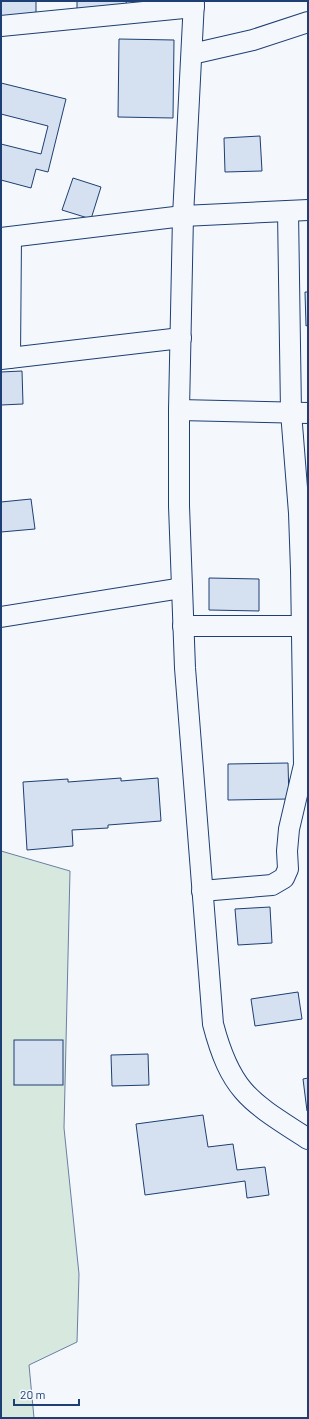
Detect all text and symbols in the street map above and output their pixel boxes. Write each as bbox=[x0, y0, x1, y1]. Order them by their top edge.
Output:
scale bar bbox=[14, 1381, 79, 1407]
text: 20 m bbox=[20, 1387, 46, 1401]

